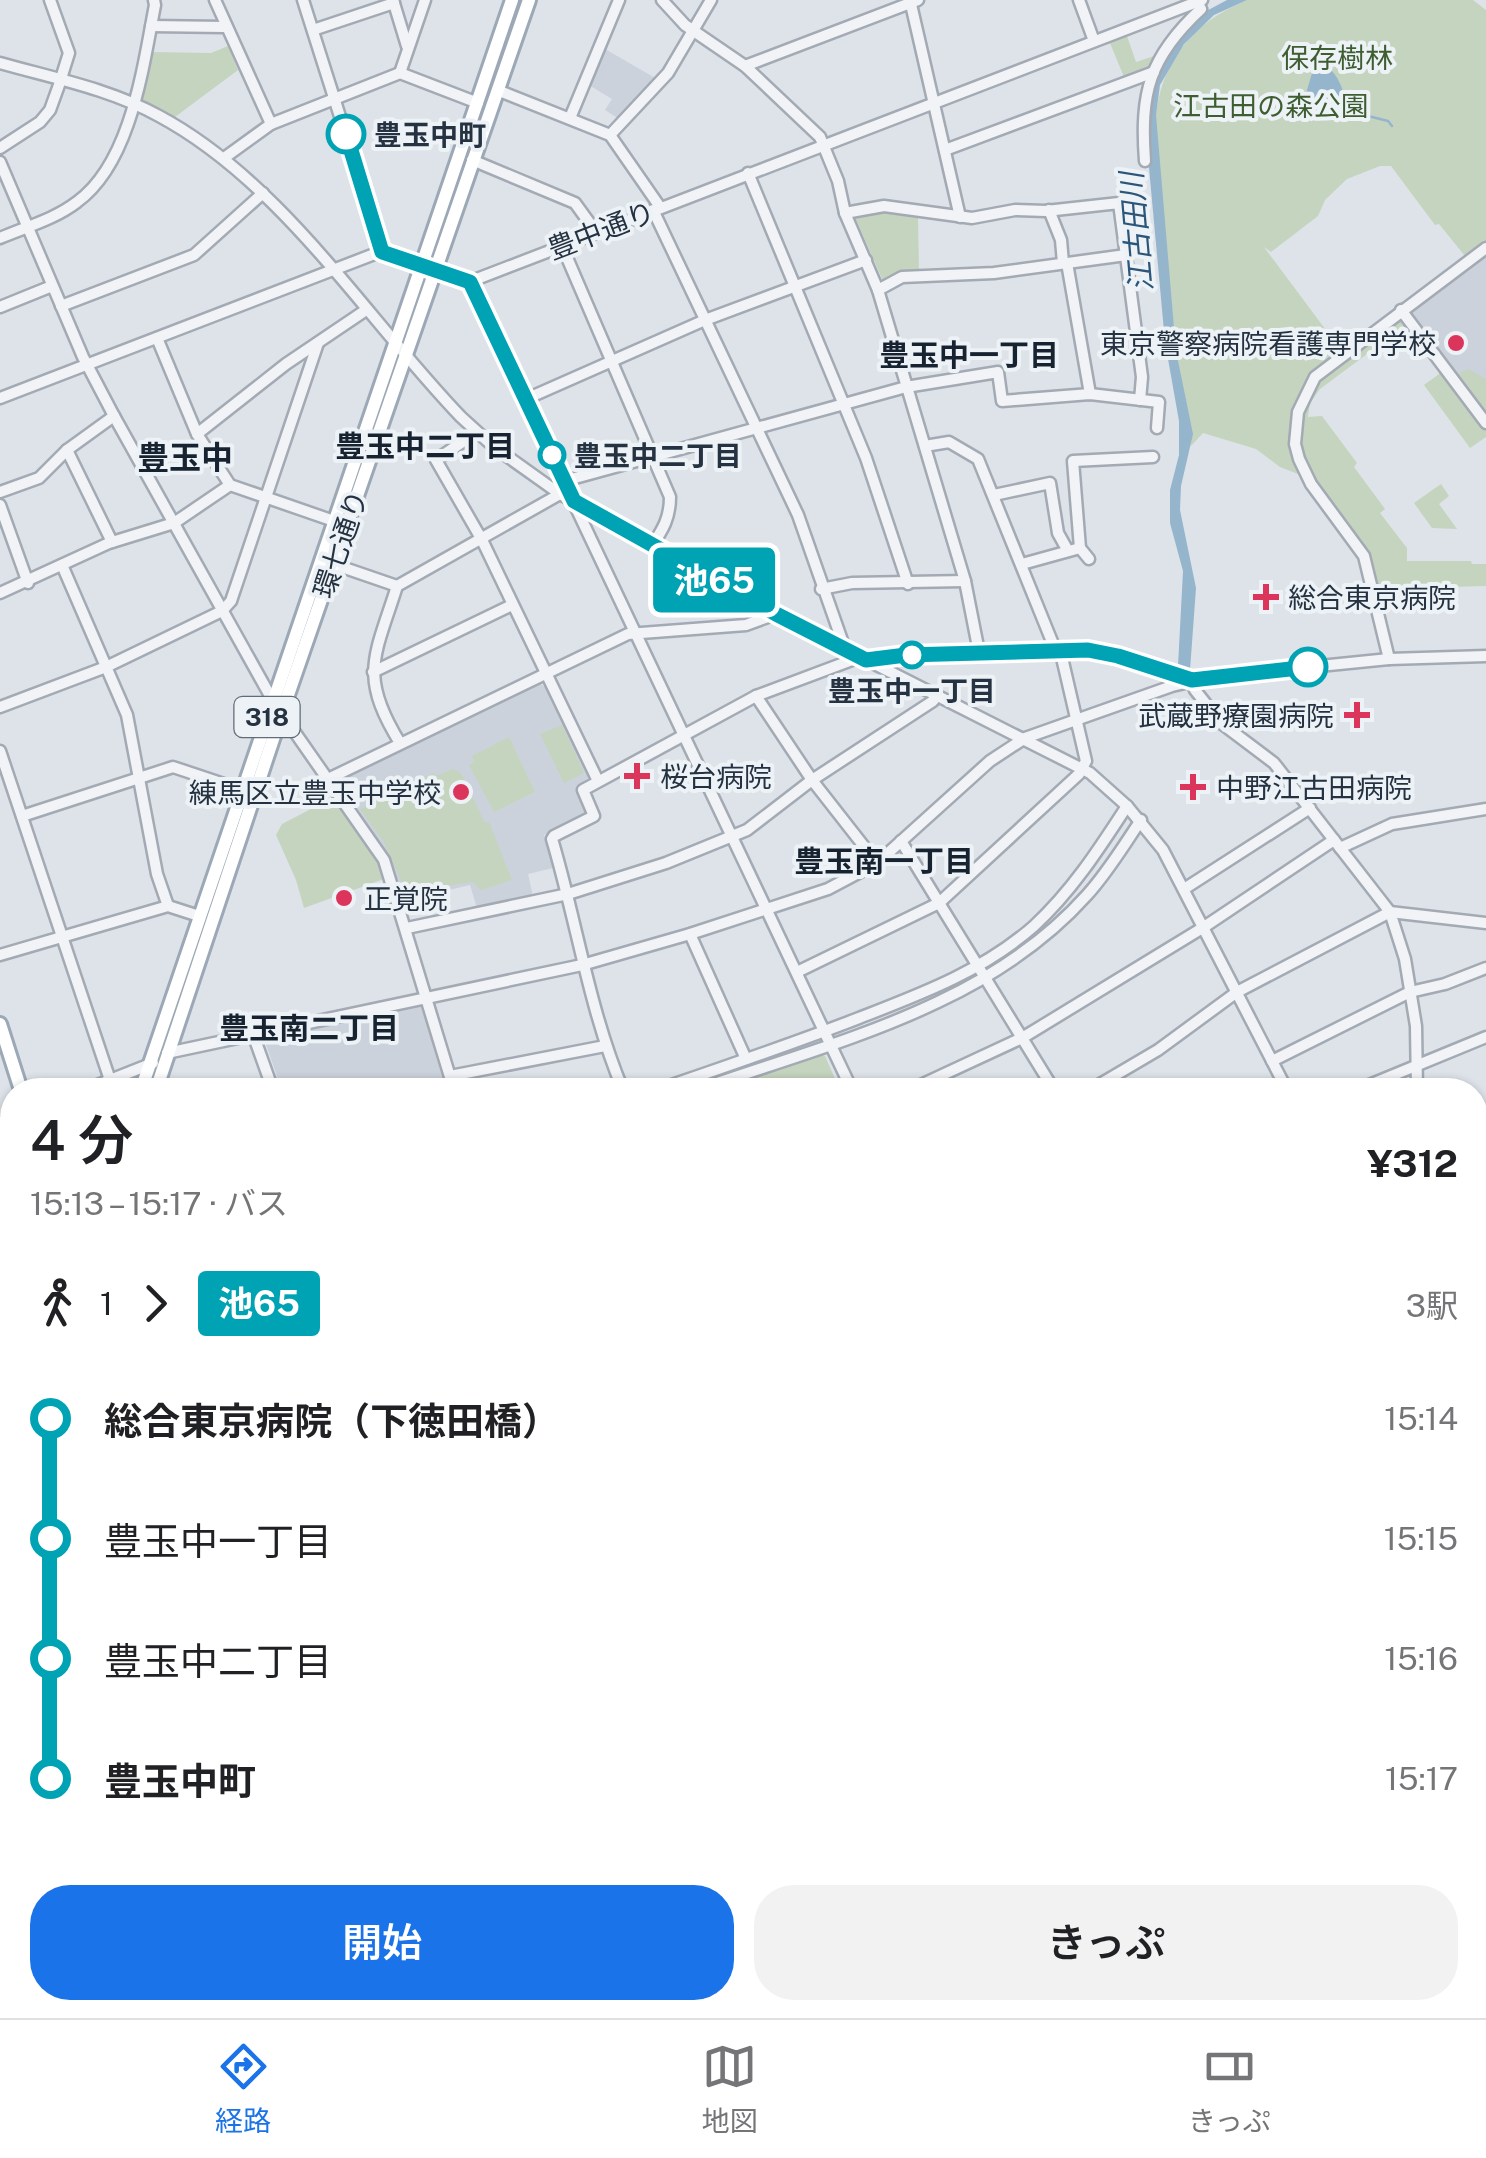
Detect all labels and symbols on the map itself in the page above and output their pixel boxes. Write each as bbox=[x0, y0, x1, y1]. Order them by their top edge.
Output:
park label: 保存樹林 bbox=[1281, 41, 1393, 74]
park label: 江古田の森公園 bbox=[1173, 89, 1369, 122]
marker: 豊玉中町 bbox=[327, 115, 365, 153]
place label: 豊玉中町 bbox=[374, 118, 486, 151]
water label: 江古田川 bbox=[1113, 168, 1159, 293]
street label: 豊中通り bbox=[543, 195, 659, 265]
place label: 東京警察病院看護専門学校 bbox=[1100, 327, 1436, 360]
marker: 東京警察病院看護専門学校 bbox=[1445, 332, 1467, 354]
district label: 豊玉中一丁目 bbox=[879, 337, 1059, 373]
district label: 豊玉中二丁目 bbox=[335, 428, 515, 464]
district label: 豊玉中 bbox=[137, 439, 233, 476]
place label: 豊玉中二丁目 bbox=[574, 439, 742, 472]
marker: 豊玉中二丁目 bbox=[539, 442, 565, 468]
street label: 環七通り bbox=[306, 486, 374, 602]
line badge: 池65 bbox=[656, 548, 772, 612]
place label: 総合東京病院 bbox=[1288, 581, 1456, 614]
marker: 総合東京病院 bbox=[1253, 584, 1279, 610]
marker: 豊玉中一丁目 bbox=[899, 642, 925, 668]
unlabelled marker bbox=[1289, 648, 1327, 686]
place label: 豊玉中一丁目 bbox=[828, 674, 996, 707]
road number: 318 bbox=[234, 697, 300, 737]
place label: 武蔵野療園病院 bbox=[1138, 699, 1334, 732]
marker: 武蔵野療園病院 bbox=[1344, 702, 1370, 728]
place label: 桜台病院 bbox=[660, 760, 772, 793]
marker: 桜台病院 bbox=[624, 763, 650, 789]
place label: 中野江古田病院 bbox=[1216, 771, 1412, 804]
marker: 中野江古田病院 bbox=[1180, 774, 1206, 800]
place label: 練馬区立豊玉中学校 bbox=[189, 776, 441, 809]
marker: 練馬区立豊玉中学校 bbox=[450, 781, 472, 803]
district label: 豊玉南一丁目 bbox=[794, 843, 974, 879]
place label: 正覚院 bbox=[364, 882, 448, 915]
marker: 正覚院 bbox=[333, 887, 355, 909]
district label: 豊玉南二丁目 bbox=[219, 1010, 399, 1046]

